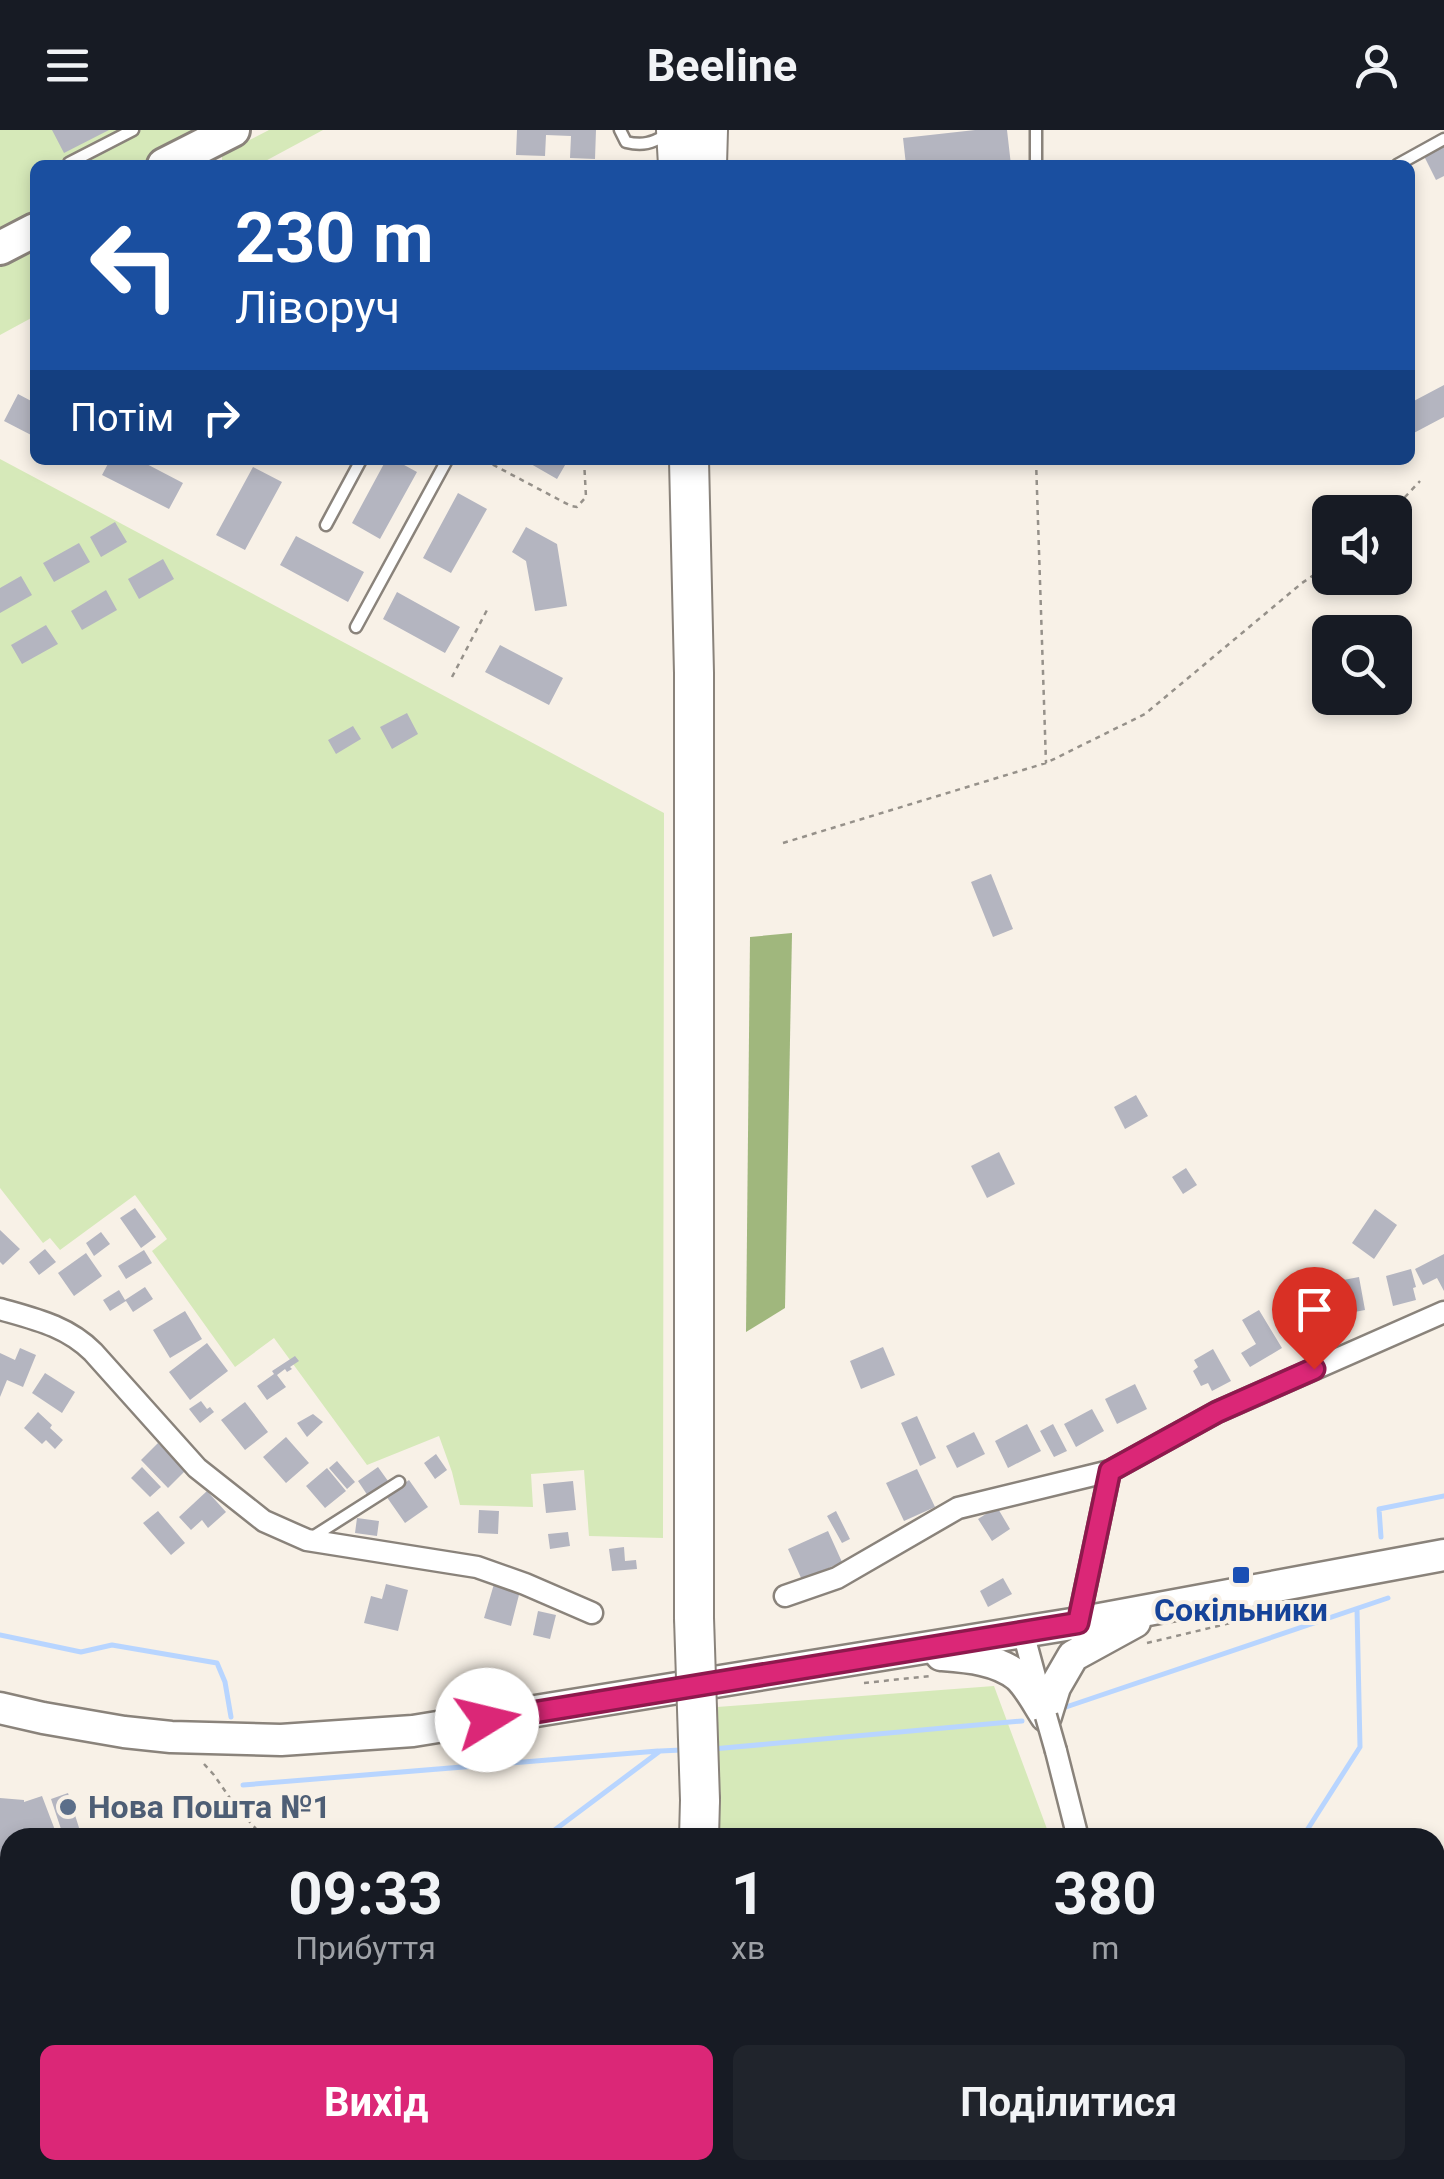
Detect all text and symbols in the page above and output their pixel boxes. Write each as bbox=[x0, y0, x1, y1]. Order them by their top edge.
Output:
icon: menu bbox=[40, 38, 95, 93]
icon: person bbox=[1349, 38, 1404, 93]
text: Beeline bbox=[647, 39, 797, 92]
text: 230 m bbox=[235, 197, 434, 279]
icon: left bbox=[70, 200, 200, 330]
text: Ліворуч bbox=[235, 281, 400, 334]
icon: right bbox=[194, 390, 249, 445]
text: Потім bbox=[70, 396, 174, 440]
map controls bbox=[1312, 495, 1412, 715]
button: sound bbox=[1312, 495, 1412, 595]
button: search bbox=[1312, 615, 1412, 715]
pin bbox=[1272, 1267, 1357, 1370]
icon: arrive bbox=[1287, 1282, 1342, 1337]
marker: Сокільники bbox=[1230, 1564, 1252, 1586]
place label: Сокільники bbox=[1154, 1591, 1328, 1629]
position arrow bbox=[435, 1668, 539, 1772]
place label: Нова Пошта №1 bbox=[88, 1788, 331, 1826]
marker: Нова Пошта №1 bbox=[57, 1796, 79, 1818]
text: 09:33 bbox=[288, 1858, 443, 1929]
text: 1 bbox=[731, 1858, 765, 1929]
text: 380 bbox=[1054, 1858, 1157, 1929]
text: Прибуття bbox=[295, 1929, 436, 1967]
text: хв bbox=[731, 1929, 765, 1967]
text: m bbox=[1091, 1929, 1119, 1967]
button: Вихід bbox=[40, 2045, 713, 2160]
button: Поділитися bbox=[733, 2045, 1405, 2160]

